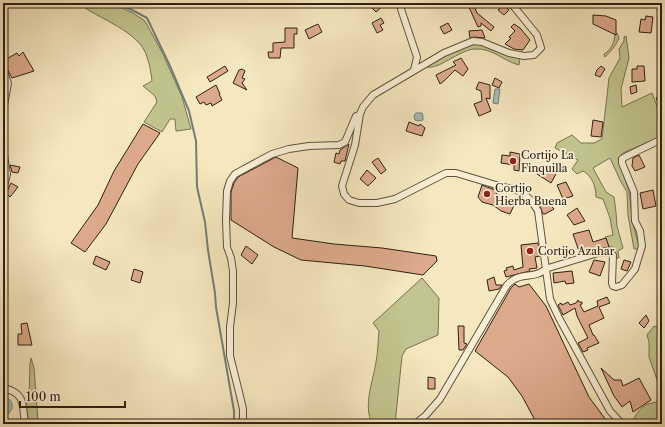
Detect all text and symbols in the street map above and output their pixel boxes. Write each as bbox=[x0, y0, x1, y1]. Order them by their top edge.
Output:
place label: Cortijo La Finquilla bbox=[521, 148, 574, 175]
marker: Cortijo La Finquilla bbox=[508, 156, 518, 166]
place label: Cortijo Hierba Buena bbox=[495, 181, 567, 208]
marker: Cortijo Hierba Buena bbox=[482, 189, 492, 199]
place label: Cortijo Azahar bbox=[538, 244, 615, 258]
marker: Cortijo Azahar bbox=[525, 246, 535, 256]
scale bar bbox=[20, 383, 125, 409]
text: 100 m bbox=[26, 389, 61, 404]

